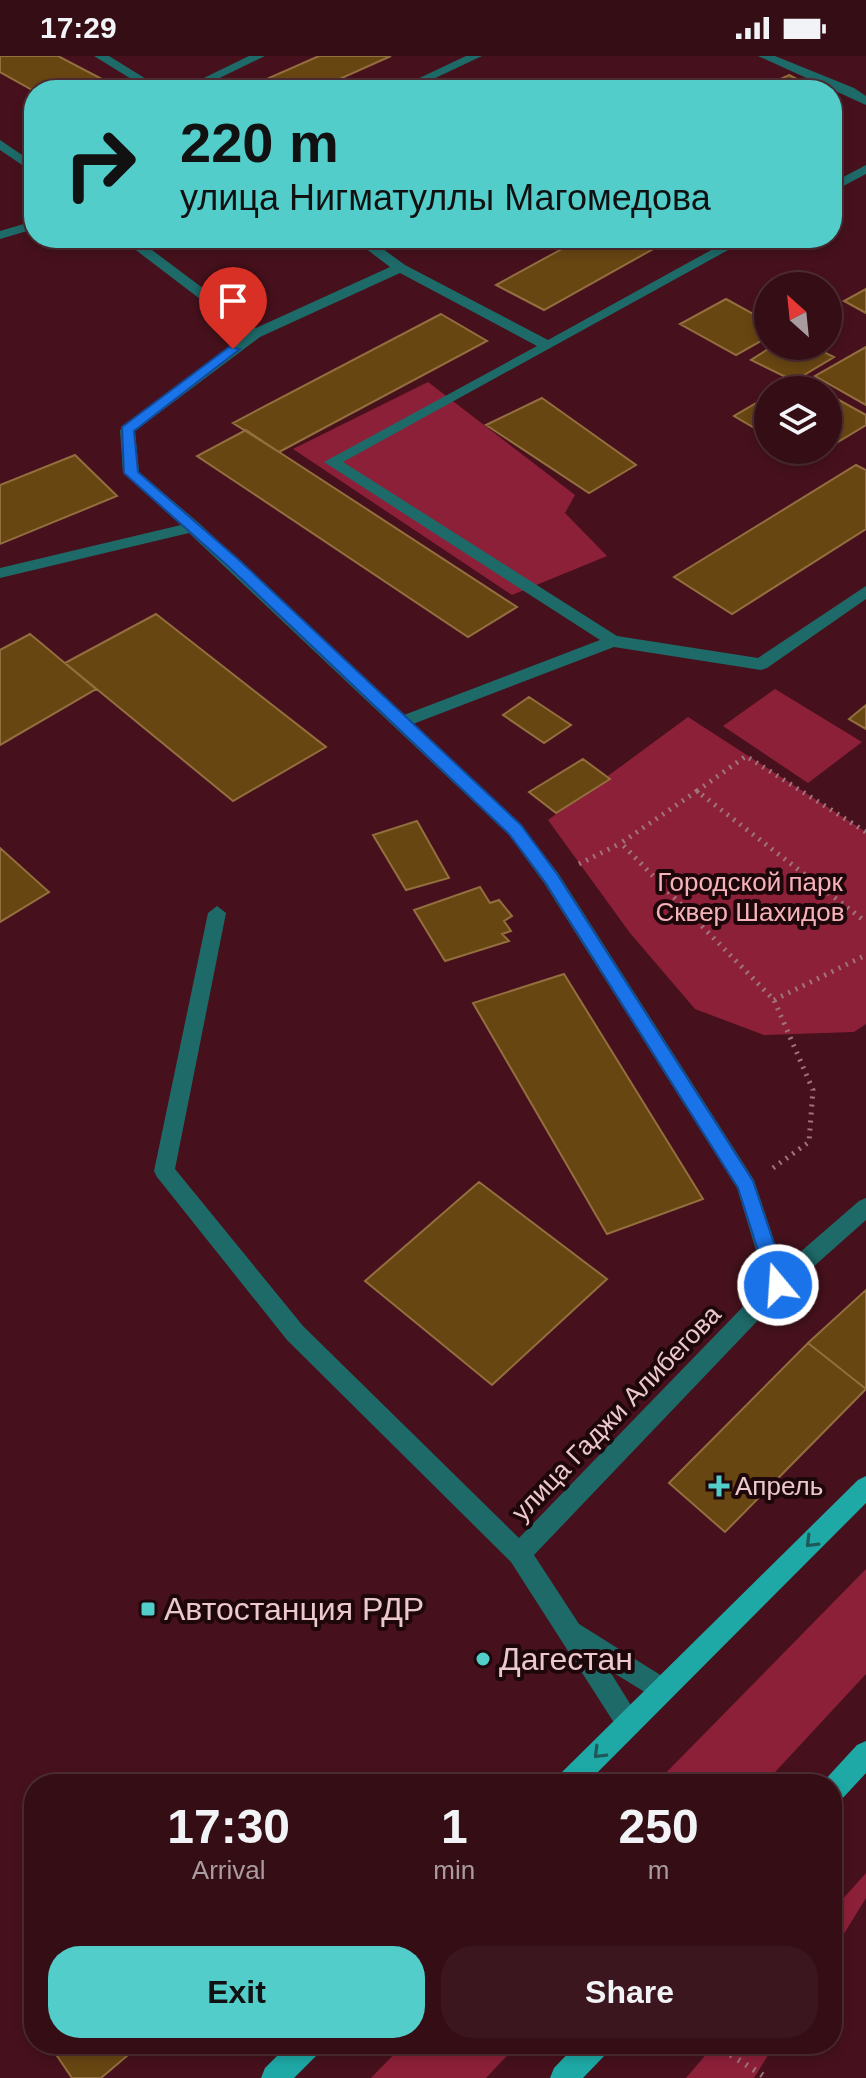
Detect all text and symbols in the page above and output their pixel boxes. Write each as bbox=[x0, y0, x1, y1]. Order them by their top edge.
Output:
text: 17:29 bbox=[40, 11, 117, 44]
text: 220 m bbox=[180, 111, 339, 174]
icon: right bbox=[48, 112, 152, 216]
text: улица Нигматуллы Магомедова bbox=[180, 177, 711, 218]
pin bbox=[199, 267, 267, 349]
north arrow bbox=[754, 272, 842, 360]
map controls bbox=[754, 272, 842, 464]
icon: arrive bbox=[211, 279, 255, 323]
button: layers bbox=[754, 376, 842, 464]
park label: Городской парк Сквер Шахидов bbox=[655, 867, 845, 927]
position arrow bbox=[736, 1243, 820, 1327]
street label: улица Гаджи Алибегова bbox=[505, 1299, 727, 1527]
place label: Апрель bbox=[735, 1471, 823, 1501]
marker: Апрель bbox=[710, 1477, 728, 1495]
one-way arrow bbox=[806, 1533, 820, 1547]
place label: Автостанция РДР bbox=[164, 1591, 424, 1627]
marker: Автостанция РДР bbox=[139, 1600, 157, 1618]
place label: Дагестан bbox=[499, 1641, 633, 1677]
marker: Дагестан bbox=[474, 1650, 492, 1668]
one-way arrow bbox=[593, 1744, 608, 1758]
text: 17:30 bbox=[167, 1800, 290, 1853]
text: 1 bbox=[441, 1800, 468, 1853]
text: 250 bbox=[619, 1800, 699, 1853]
text: Arrival bbox=[192, 1855, 266, 1885]
text: min bbox=[433, 1855, 475, 1885]
text: m bbox=[648, 1855, 669, 1885]
button: Exit bbox=[48, 1946, 425, 2038]
button: Share bbox=[441, 1946, 818, 2038]

